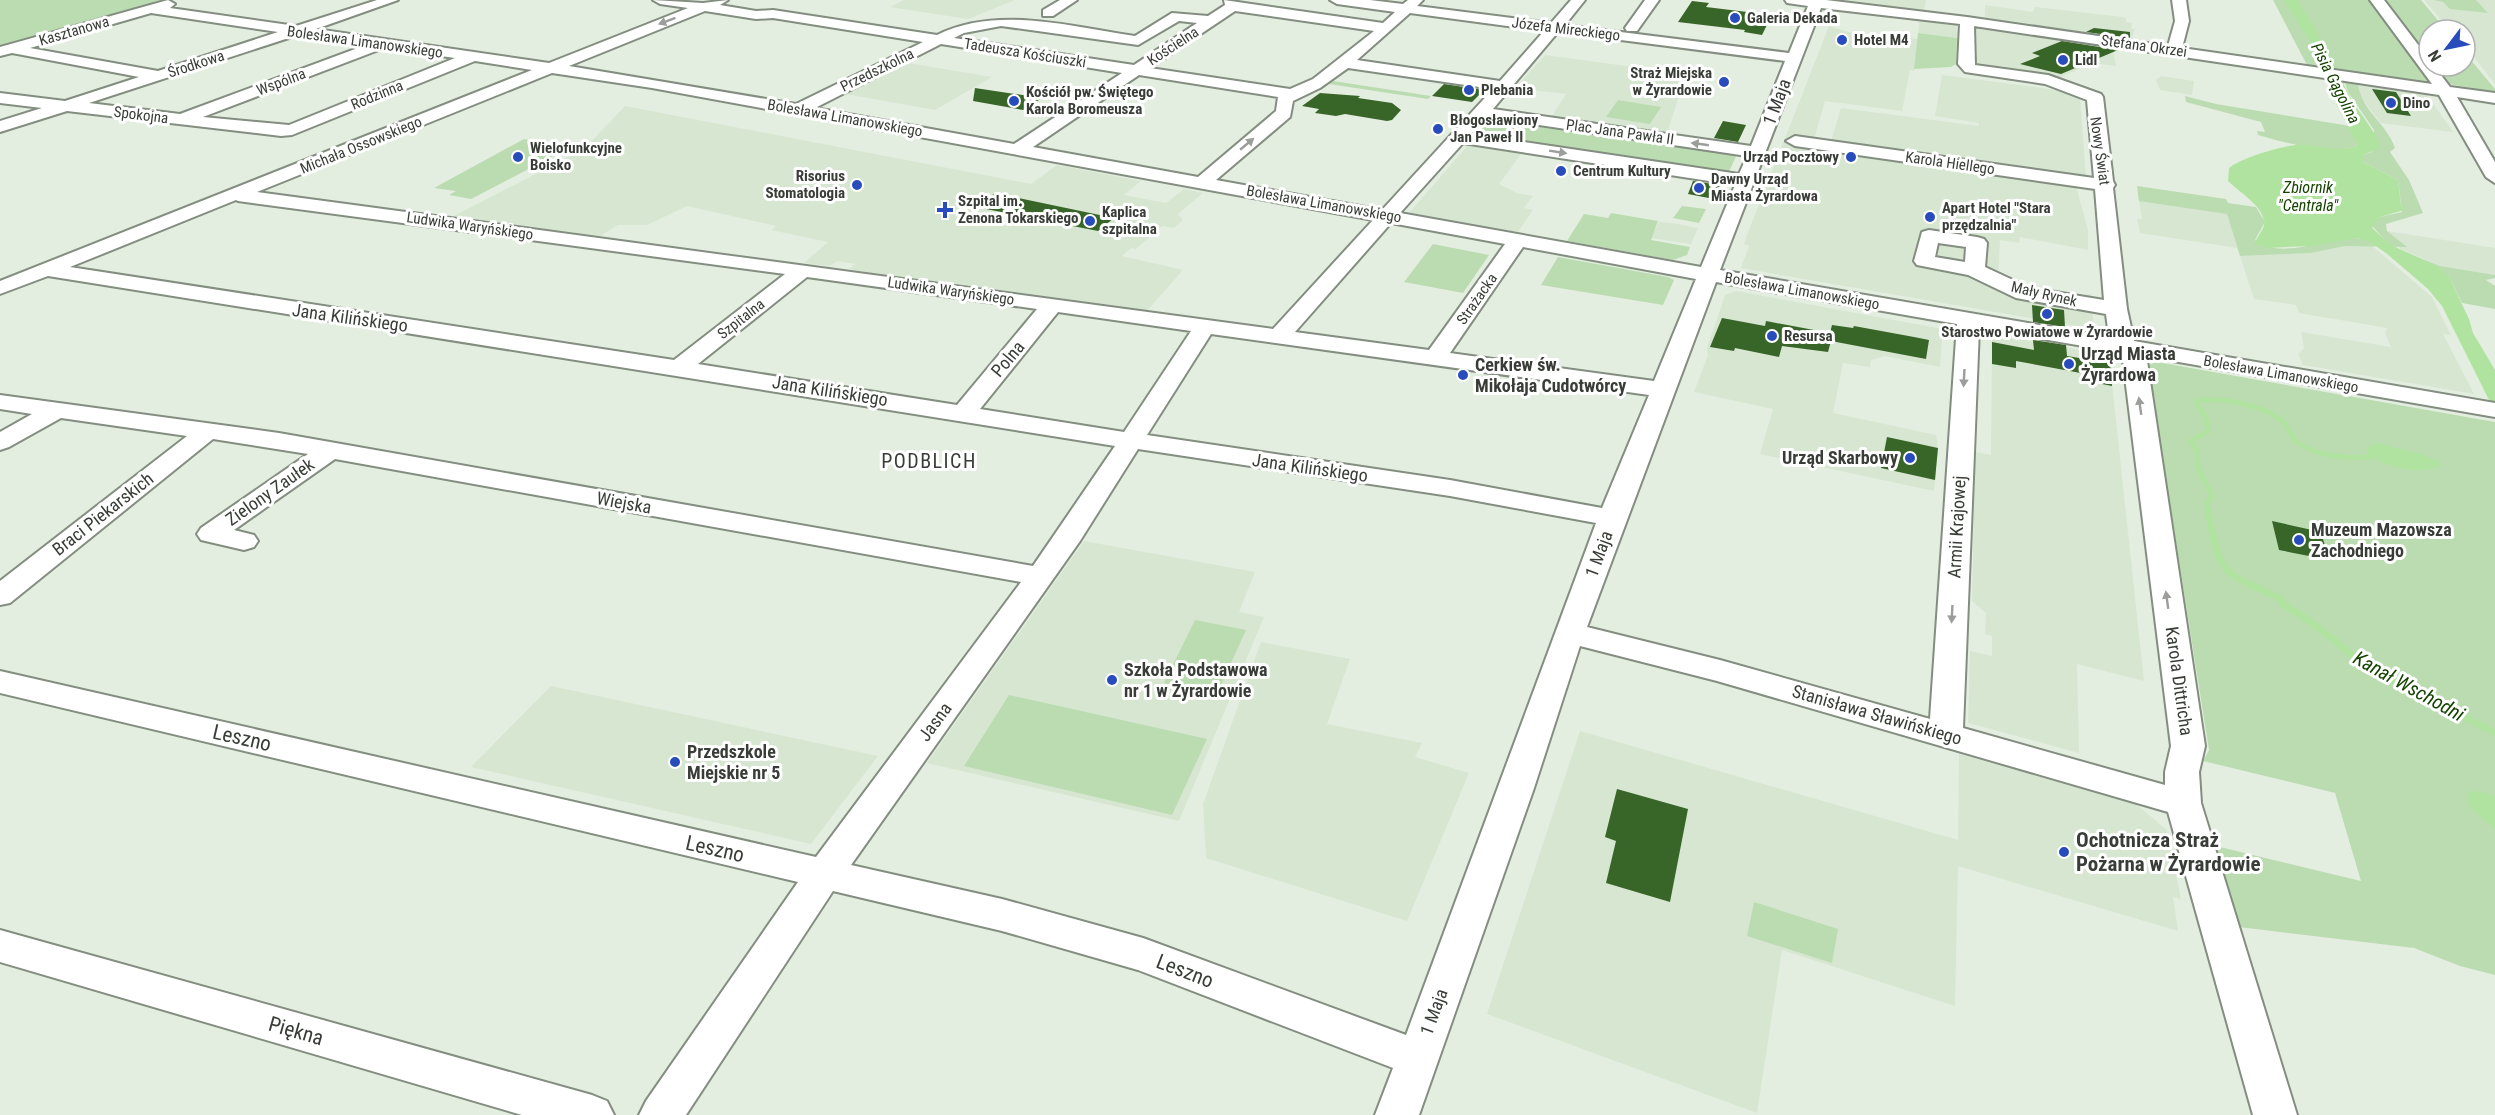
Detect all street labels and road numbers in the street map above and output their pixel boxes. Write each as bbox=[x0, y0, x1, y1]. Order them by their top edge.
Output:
street label: Kasztanowa bbox=[37, 12, 111, 50]
street label: Józefa Mireckiego bbox=[1511, 13, 1621, 45]
street label: Bolesława Limanowskiego bbox=[286, 22, 444, 62]
street label: Kościelna bbox=[1144, 23, 1202, 69]
street label: Stefana Okrzei bbox=[2100, 31, 2188, 61]
street label: Tadeusza Kościuszki bbox=[963, 34, 1087, 72]
street label: Przedszkolna bbox=[837, 44, 917, 96]
street label: Środkowa bbox=[165, 46, 227, 82]
street label: Wspólna bbox=[254, 64, 308, 100]
street label: Rodzinna bbox=[348, 76, 406, 114]
street label: 1 Maja bbox=[1758, 76, 1795, 128]
street label: Bolesława Limanowskiego bbox=[766, 96, 924, 140]
street label: Spokojna bbox=[113, 103, 169, 127]
street label: Michała Ossowskiego bbox=[298, 112, 424, 178]
street label: Plac Jana Pawła II bbox=[1565, 116, 1675, 148]
street label: Nowy Świat bbox=[2086, 116, 2114, 186]
street label: Karola Hiellego bbox=[1904, 148, 1996, 178]
street label: Bolesława Limanowskiego bbox=[1245, 182, 1403, 226]
street label: Ludwika Waryńskiego bbox=[406, 208, 534, 244]
street label: Bolesława Limanowskiego bbox=[1723, 269, 1881, 313]
street label: Strażacka bbox=[1453, 270, 1501, 328]
street label: Ludwika Waryńskiego bbox=[887, 273, 1015, 309]
street label: Mały Rynek bbox=[2009, 278, 2079, 310]
street label: Szpitalna bbox=[714, 295, 768, 343]
street label: Jana Kilińskiego bbox=[291, 299, 409, 336]
street label: Polna bbox=[987, 336, 1029, 381]
street label: Bolesława Limanowskiego bbox=[2202, 352, 2360, 396]
street label: Jana Kilińskiego bbox=[771, 371, 889, 410]
street label: Jana Kilińskiego bbox=[1251, 449, 1369, 486]
street label: Zielony Zaułek bbox=[221, 453, 318, 530]
street label: Braci Piekarskich bbox=[48, 468, 157, 560]
street label: Armii Krajowej bbox=[1943, 475, 1970, 579]
street label: Wiejska bbox=[595, 487, 653, 518]
street label: 1 Maja bbox=[1580, 528, 1617, 580]
street label: Karola Dittricha bbox=[2161, 625, 2198, 737]
street label: Stanisława Sławińskiego bbox=[1790, 680, 1965, 749]
street label: Jasna bbox=[914, 698, 956, 745]
street label: Leszno bbox=[210, 720, 274, 756]
street label: Leszno bbox=[683, 831, 747, 867]
street label: Leszno bbox=[1153, 949, 1217, 993]
street label: 1 Maja bbox=[1415, 986, 1452, 1038]
street label: Piękna bbox=[266, 1012, 326, 1050]

